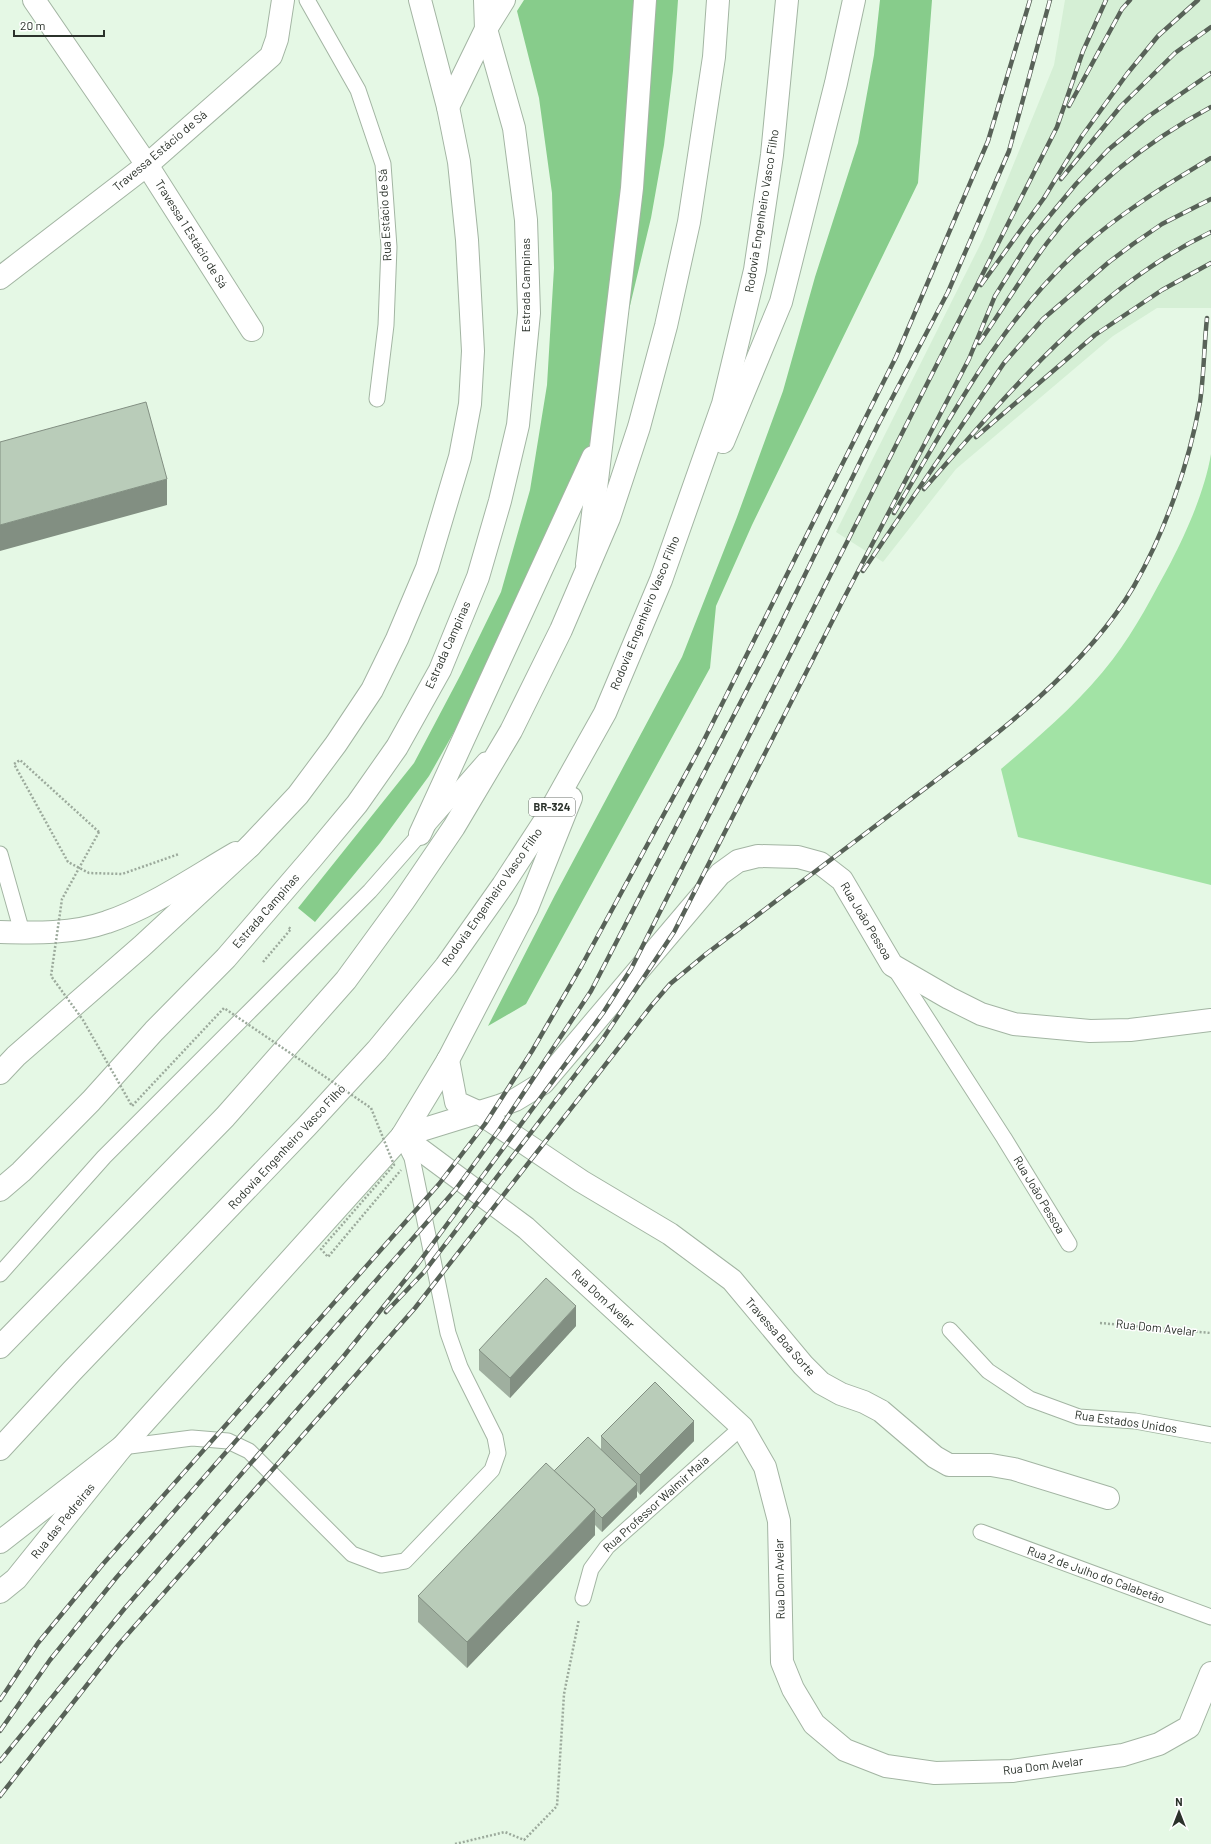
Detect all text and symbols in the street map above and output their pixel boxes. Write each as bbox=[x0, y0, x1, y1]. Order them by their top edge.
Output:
scale bar bbox=[14, 12, 104, 38]
text: 20 m bbox=[20, 18, 46, 32]
street label: Travessa Estácio de Sá bbox=[110, 107, 209, 194]
street label: Rodovia Engenheiro Vasco Filho bbox=[741, 128, 781, 294]
street label: Rua Estácio de Sá bbox=[375, 169, 393, 262]
street label: Travessa 1 Estácio de Sá bbox=[153, 177, 231, 290]
street label: Estrada Campinas bbox=[518, 238, 532, 332]
street label: Rodovia Engenheiro Vasco Filho bbox=[607, 533, 682, 692]
street label: Estrada Campinas bbox=[422, 598, 473, 690]
road number: BR-324 bbox=[529, 798, 575, 816]
street label: Rodovia Engenheiro Vasco Filho bbox=[438, 825, 544, 968]
street label: Estrada Campinas bbox=[229, 870, 302, 951]
street label: Rua João Pessoa bbox=[838, 879, 896, 962]
street label: Rodovia Engenheiro Vasco Filho bbox=[225, 1081, 348, 1212]
street label: Rua João Pessoa bbox=[1011, 1153, 1069, 1236]
street label: Rua Dom Avelar bbox=[569, 1266, 638, 1331]
street label: Travessa Boa Sorte bbox=[743, 1294, 819, 1379]
street label: Rua Dom Avelar bbox=[1115, 1316, 1198, 1338]
street label: Rua Estados Unidos bbox=[1074, 1407, 1178, 1435]
street label: Rua Professor Walmir Maia bbox=[600, 1452, 711, 1554]
street label: Rua das Pedreiras bbox=[28, 1480, 97, 1561]
street label: Rua Dom Avelar bbox=[771, 1538, 787, 1619]
street label: Rua 2 de Julho do Calabetão bbox=[1026, 1543, 1167, 1606]
street label: Rua Dom Avelar bbox=[1002, 1753, 1084, 1777]
north arrow bbox=[1159, 1792, 1199, 1832]
text: N bbox=[1175, 1795, 1183, 1808]

